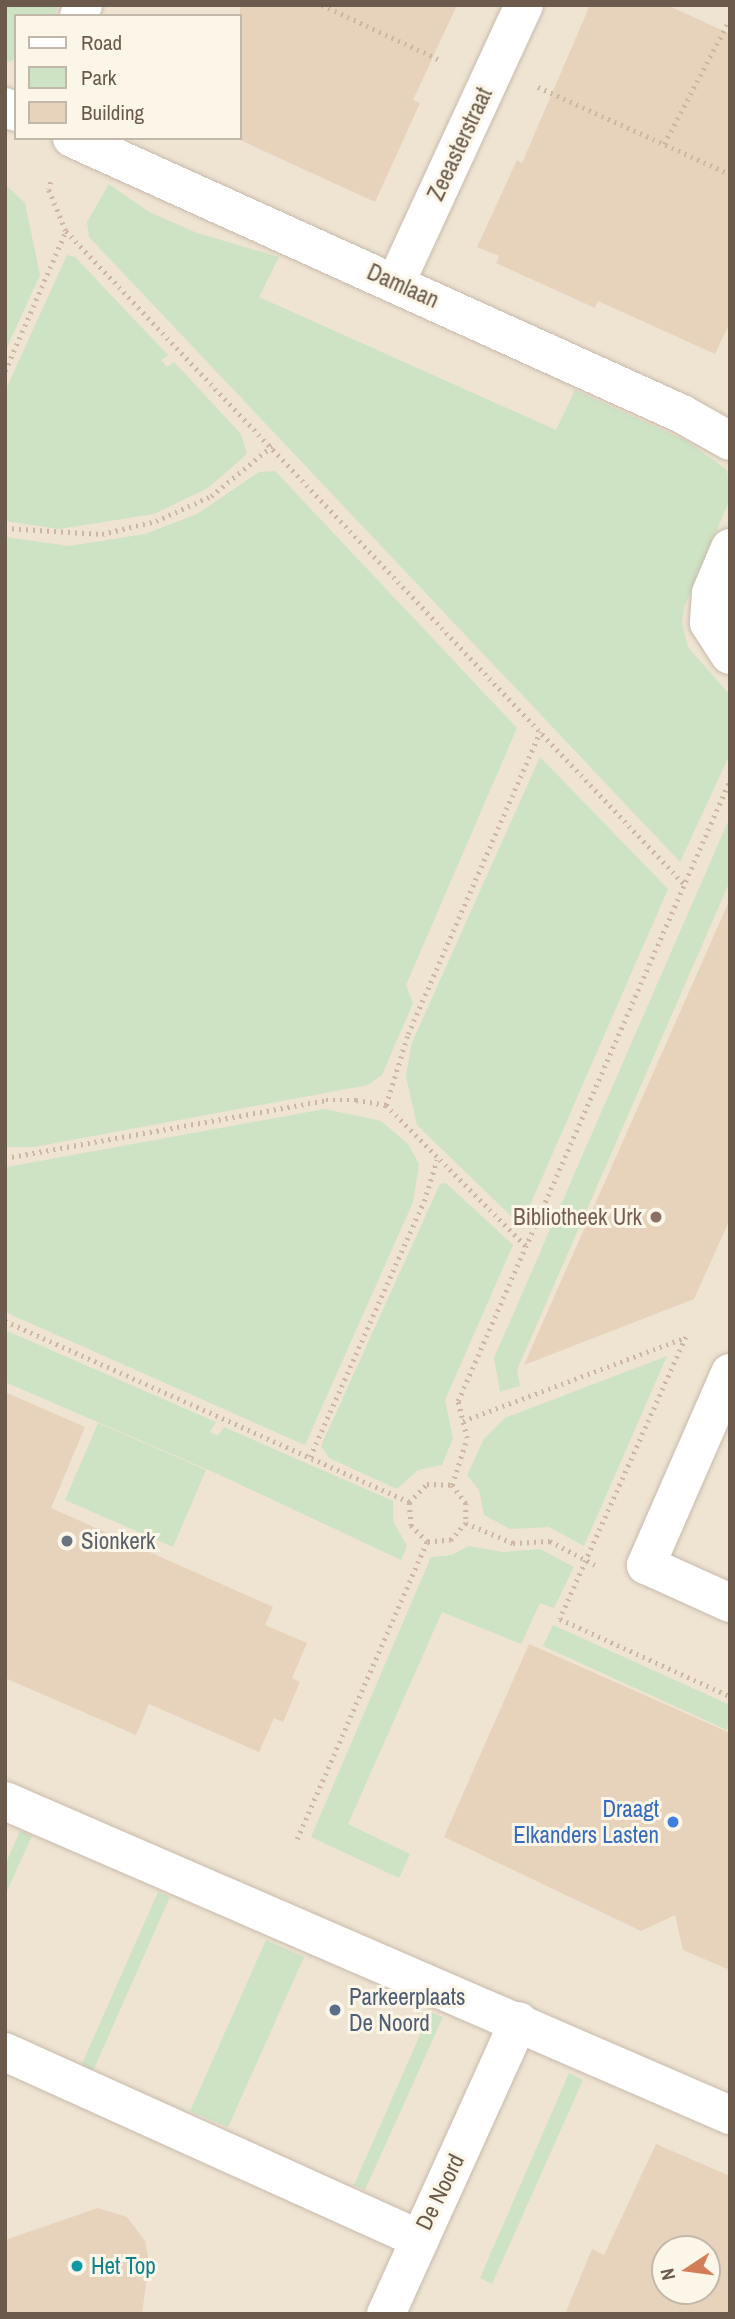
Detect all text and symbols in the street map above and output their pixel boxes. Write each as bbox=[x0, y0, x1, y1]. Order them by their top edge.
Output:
legend bbox=[14, 14, 242, 140]
text: Road bbox=[81, 28, 122, 57]
text: Park bbox=[81, 63, 116, 92]
street label: Zeeasterstraat bbox=[422, 83, 498, 205]
text: Building bbox=[81, 98, 144, 127]
street label: Damlaan bbox=[363, 258, 443, 314]
place label: Bibliotheek Urk bbox=[513, 1203, 642, 1231]
marker: Bibliotheek Urk bbox=[648, 1209, 664, 1225]
place label: Sionkerk bbox=[81, 1527, 155, 1555]
marker: Sionkerk bbox=[59, 1533, 75, 1549]
place label: Draagt Elkanders Lasten bbox=[513, 1795, 659, 1849]
marker: Draagt Elkanders Lasten bbox=[665, 1814, 681, 1830]
place label: Parkeerplaats De Noord bbox=[349, 1983, 465, 2037]
marker: Parkeerplaats De Noord bbox=[327, 2002, 343, 2018]
street label: De Noord bbox=[410, 2150, 470, 2234]
north arrow bbox=[651, 2235, 721, 2305]
place label: Het Top bbox=[91, 2252, 156, 2280]
marker: Het Top bbox=[69, 2258, 85, 2274]
text: N bbox=[654, 2266, 681, 2283]

